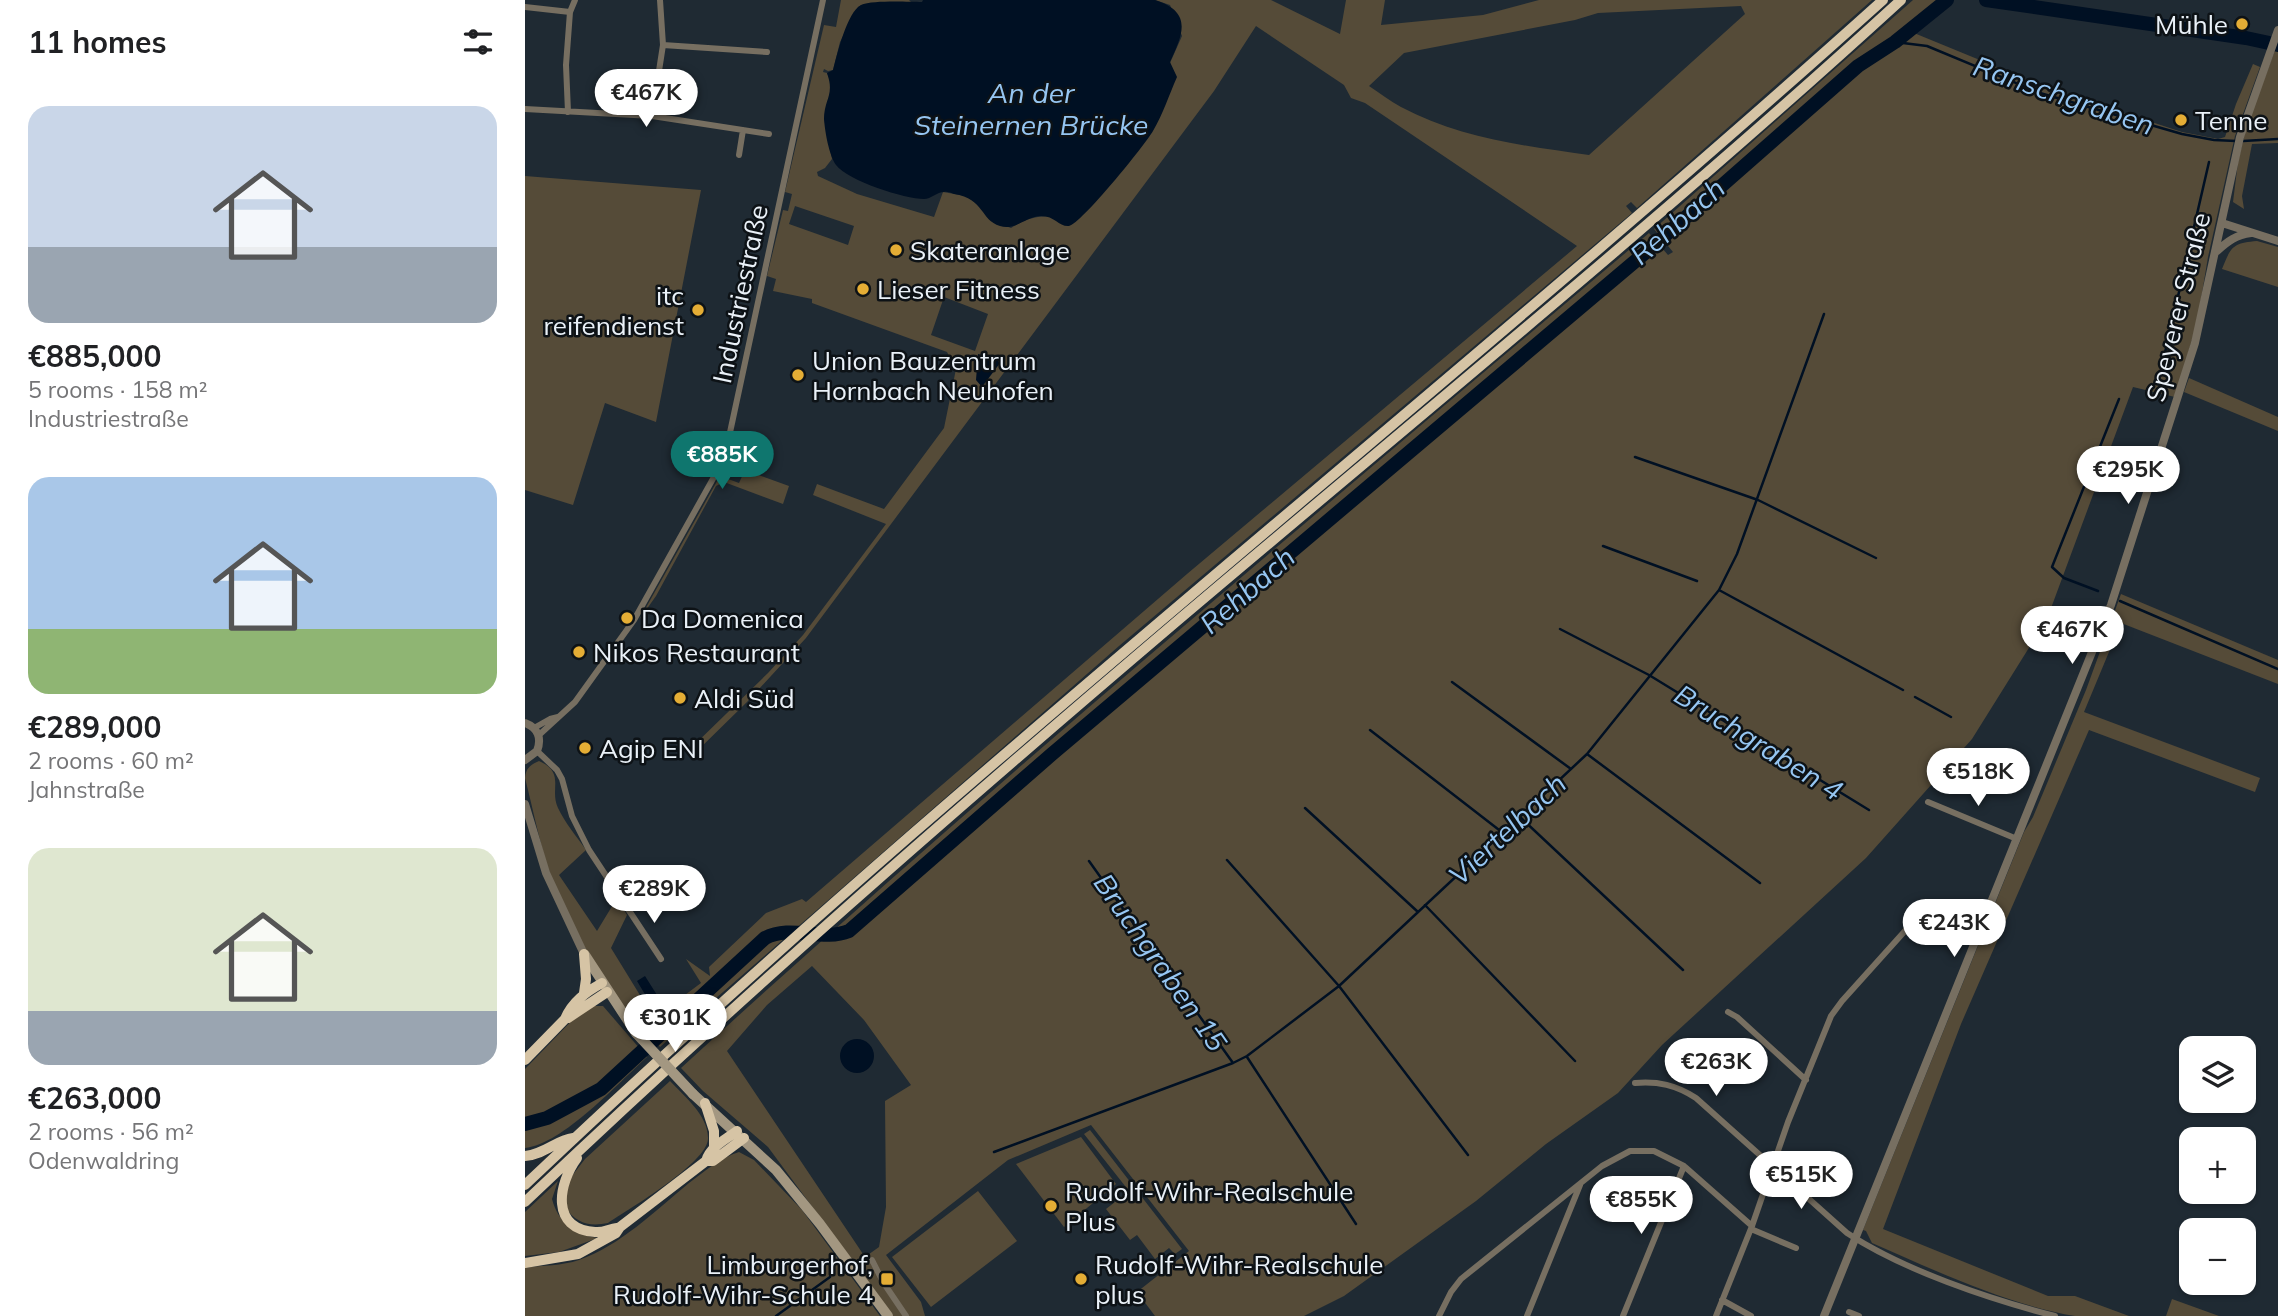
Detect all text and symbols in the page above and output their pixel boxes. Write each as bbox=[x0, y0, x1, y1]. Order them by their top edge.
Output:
place label: Mühle bbox=[2155, 8, 2228, 41]
marker: Mühle bbox=[2234, 16, 2250, 32]
text: 11 homes bbox=[28, 23, 167, 61]
icon: filters bbox=[459, 23, 497, 61]
water label: Ranschgraben bbox=[1969, 48, 2159, 142]
pin: €467K bbox=[597, 69, 695, 129]
water label: An der Steinernen Brücke bbox=[914, 75, 1148, 142]
text: €467K bbox=[611, 77, 681, 106]
place label: Tenne bbox=[2195, 104, 2267, 137]
marker: Tenne bbox=[2173, 112, 2189, 128]
icon: home bbox=[200, 152, 326, 278]
water label: Rehbach bbox=[1622, 170, 1732, 272]
street label: Industriestraße bbox=[705, 202, 775, 386]
street label: Speyerer Straße bbox=[2139, 209, 2217, 405]
place label: Skateranlage bbox=[910, 234, 1070, 267]
marker: Skateranlage bbox=[888, 242, 904, 258]
place label: Lieser Fitness bbox=[877, 273, 1040, 306]
place label: itc reifendienst bbox=[544, 279, 684, 342]
marker: Lieser Fitness bbox=[855, 281, 871, 297]
marker: itc reifendienst bbox=[690, 302, 706, 318]
text: €885,000 bbox=[28, 337, 161, 375]
place label: Union Bauzentrum Hornbach Neuhofen bbox=[812, 344, 1054, 407]
marker: Union Bauzentrum Hornbach Neuhofen bbox=[790, 367, 806, 383]
text: 5 rooms · 158 m² bbox=[28, 375, 208, 404]
text: Industriestraße bbox=[28, 404, 189, 433]
pin: €885K bbox=[673, 432, 771, 491]
text: €885K bbox=[687, 439, 757, 468]
pin: €295K bbox=[2079, 447, 2177, 506]
text: €295K bbox=[2093, 454, 2163, 483]
icon: home bbox=[200, 523, 326, 649]
water label: Rehbach bbox=[1192, 539, 1302, 641]
place label: Da Domenica bbox=[641, 602, 804, 635]
pin: €467K bbox=[2023, 606, 2121, 666]
marker: Da Domenica bbox=[619, 610, 635, 626]
text: €467K bbox=[2037, 614, 2107, 643]
place label: Nikos Restaurant bbox=[593, 636, 800, 669]
marker: Nikos Restaurant bbox=[571, 644, 587, 660]
water label: Bruchgraben 4 bbox=[1668, 676, 1850, 808]
place label: Aldi Süd bbox=[694, 682, 795, 715]
marker: Aldi Süd bbox=[672, 690, 688, 706]
text: €289,000 bbox=[28, 708, 161, 746]
place label: Agip ENI bbox=[599, 732, 704, 765]
marker: Agip ENI bbox=[577, 740, 593, 756]
text: 2 rooms · 60 m² bbox=[28, 746, 194, 775]
pin: €518K bbox=[1929, 748, 2027, 808]
text: €518K bbox=[1943, 756, 2013, 785]
water label: Viertelbach bbox=[1441, 766, 1573, 892]
text: Jahnstraße bbox=[28, 775, 145, 804]
pin: €289K bbox=[605, 866, 703, 925]
water label: Bruchgraben 15 bbox=[1087, 866, 1235, 1058]
text: €289K bbox=[619, 873, 689, 902]
icon: home bbox=[200, 894, 326, 1020]
pin: €243K bbox=[1905, 900, 2003, 959]
text: €243K bbox=[1919, 907, 1989, 936]
pin: €301K bbox=[626, 995, 724, 1054]
text: €301K bbox=[640, 1002, 710, 1031]
map controls bbox=[2179, 1036, 2256, 1295]
button: layers bbox=[2179, 1036, 2256, 1113]
pin: €263K bbox=[1667, 1038, 1765, 1098]
text: €263K bbox=[1681, 1046, 1751, 1075]
text: €263,000 bbox=[28, 1079, 161, 1117]
text: 2 rooms · 56 m² bbox=[28, 1117, 194, 1146]
button: + bbox=[2179, 1127, 2256, 1204]
text: Odenwaldring bbox=[28, 1146, 179, 1175]
pin: €515K bbox=[1752, 1152, 1850, 1211]
text: €515K bbox=[1766, 1159, 1836, 1188]
place label: Rudolf-Wihr-Realschule Plus bbox=[1065, 1175, 1353, 1238]
pin: €855K bbox=[1592, 1176, 1690, 1236]
text: €855K bbox=[1606, 1184, 1676, 1213]
marker: Rudolf-Wihr-Realschule Plus bbox=[1043, 1198, 1059, 1214]
button: − bbox=[2179, 1218, 2256, 1295]
place label: Limburgerhof, Rudolf-Wihr-Schule 4 bbox=[613, 1248, 873, 1311]
place label: Rudolf-Wihr-Realschule plus bbox=[1095, 1248, 1383, 1311]
marker: Limburgerhof, Rudolf-Wihr-Schule 4 bbox=[879, 1271, 895, 1287]
marker: Rudolf-Wihr-Realschule plus bbox=[1073, 1271, 1089, 1287]

